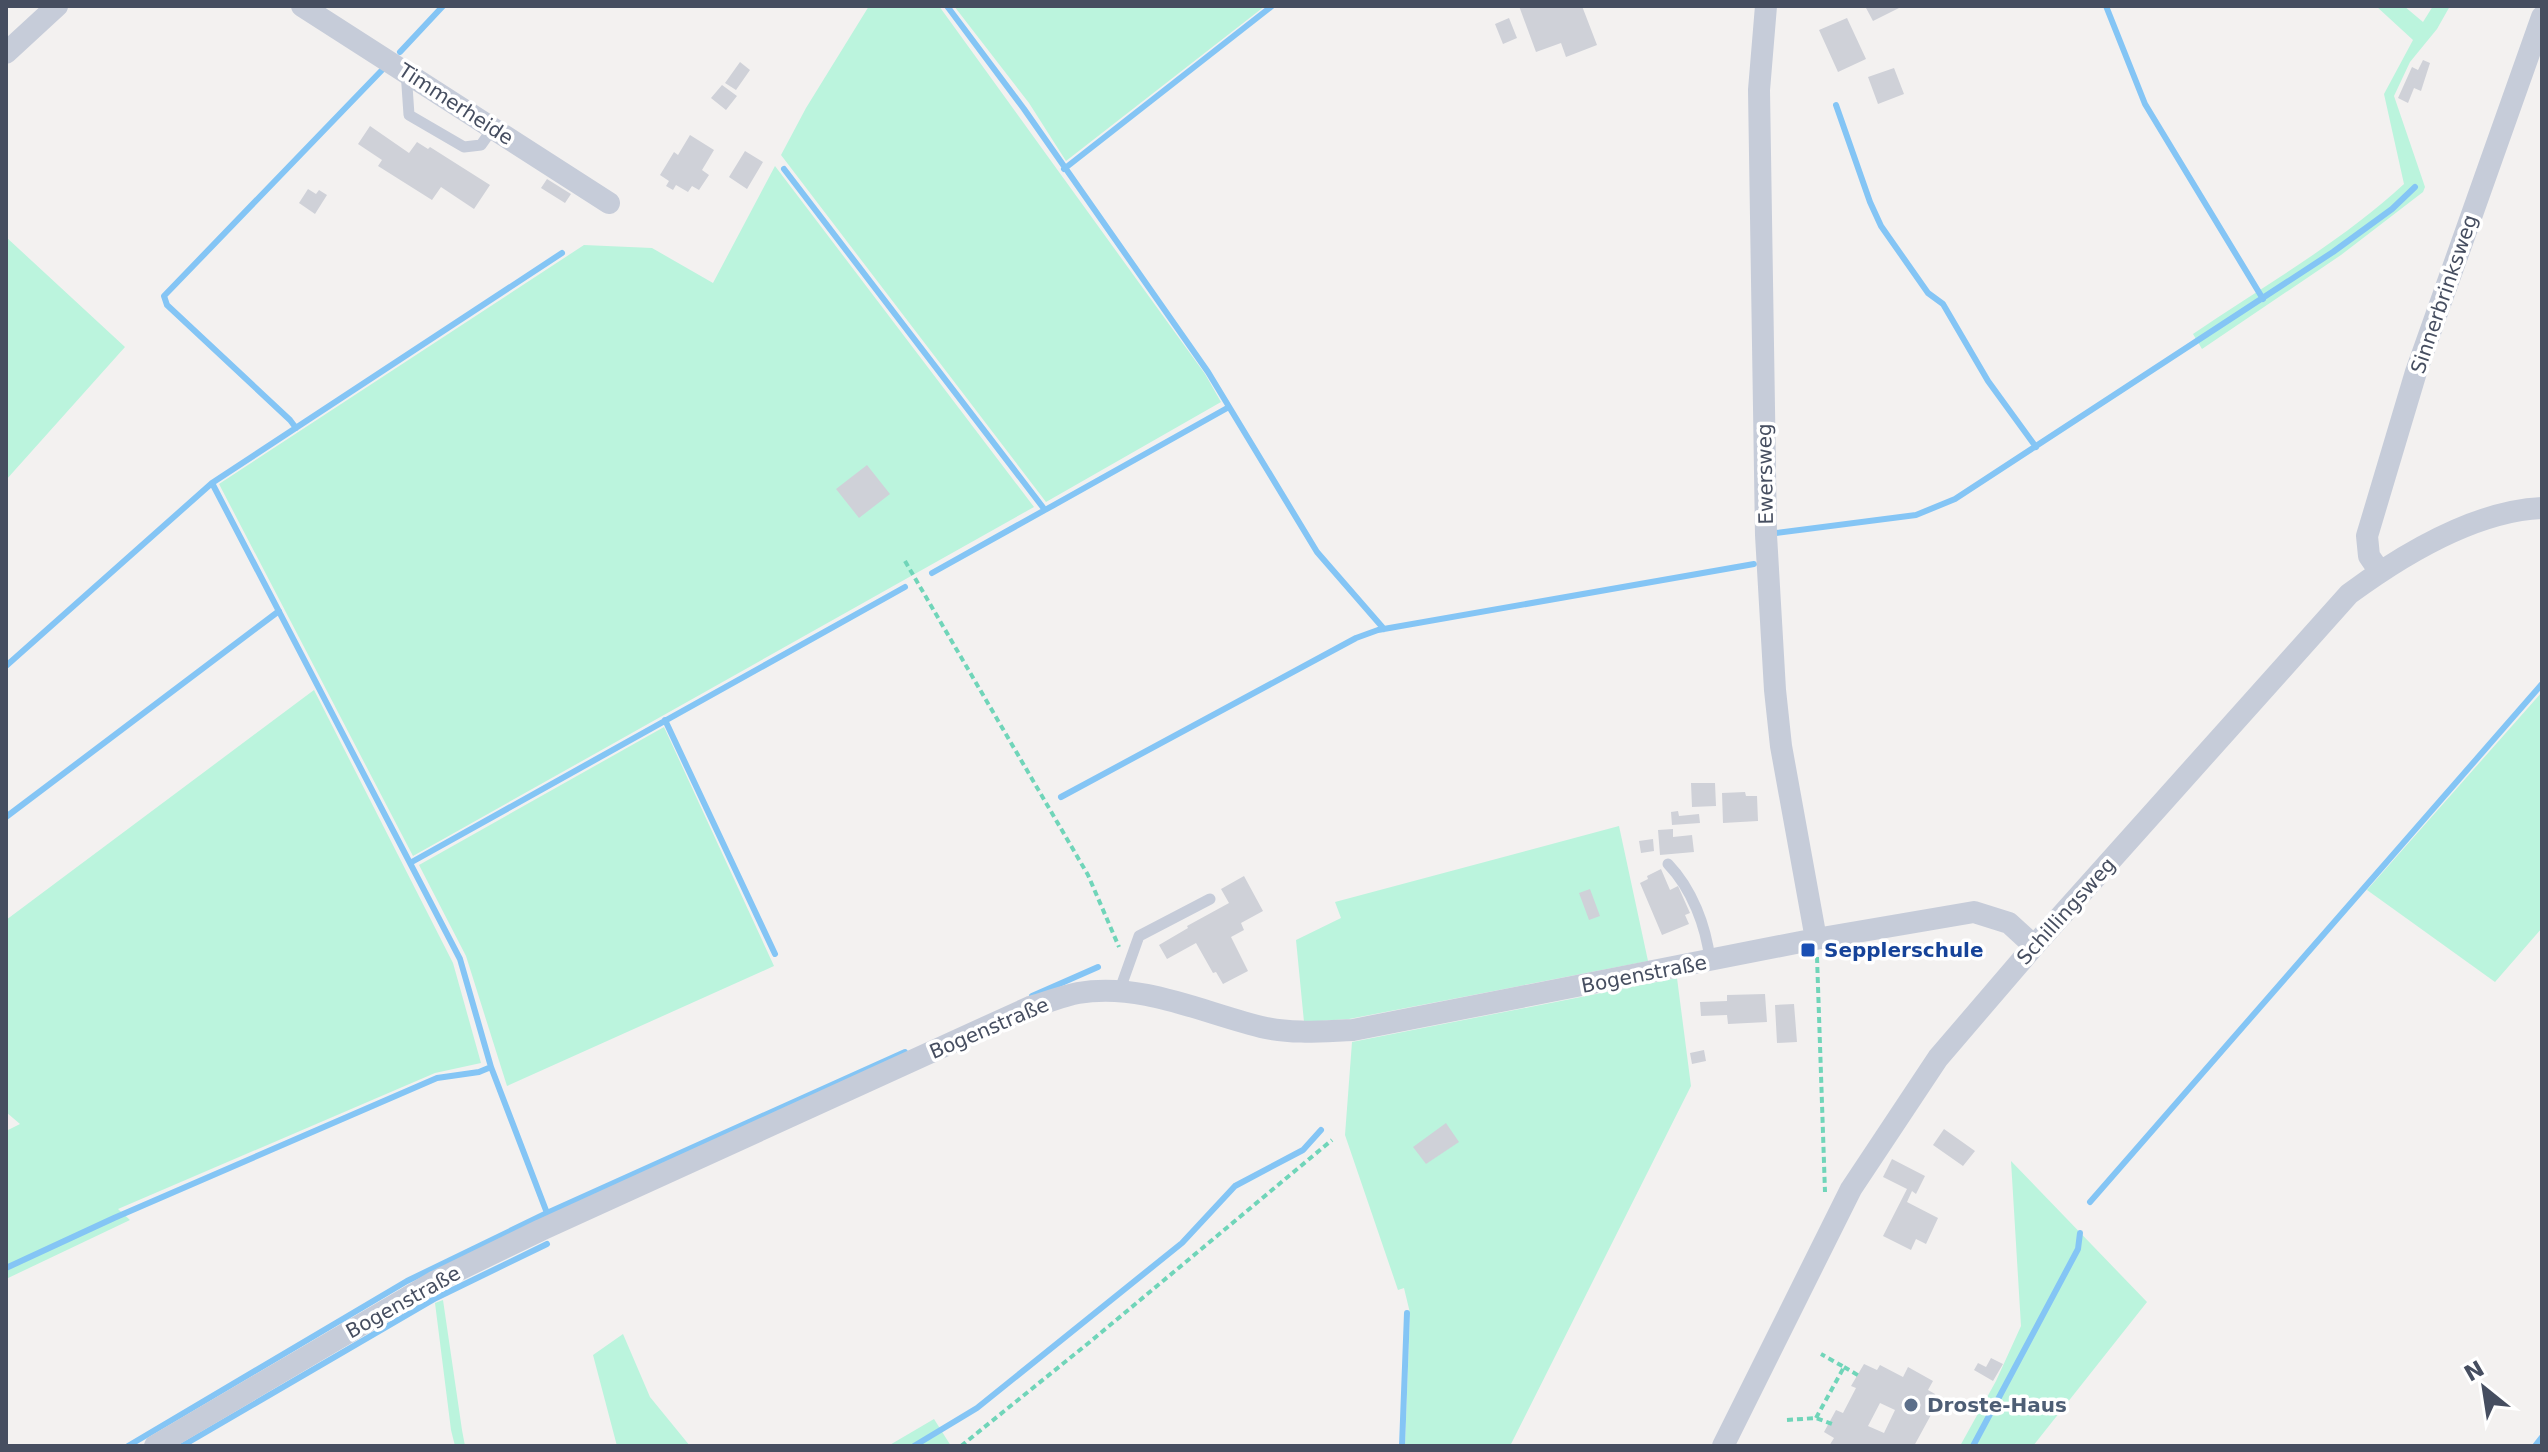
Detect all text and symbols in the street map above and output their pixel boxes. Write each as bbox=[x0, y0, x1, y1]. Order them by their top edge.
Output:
street label: Timmerheide bbox=[393, 57, 518, 150]
street label: Sinnerbrinksweg bbox=[2406, 211, 2482, 377]
street label: Ewersweg bbox=[1752, 423, 1778, 525]
street label: Schillingsweg bbox=[2012, 853, 2120, 969]
place label: Sepplerschule bbox=[1824, 938, 1984, 962]
marker: Sepplerschule bbox=[1799, 941, 1817, 959]
street label: Bogenstraße bbox=[1579, 950, 1709, 998]
street label: Bogenstraße bbox=[926, 992, 1052, 1064]
street label: Bogenstraße bbox=[342, 1261, 464, 1343]
north arrow bbox=[2444, 1348, 2524, 1428]
text: N bbox=[2460, 1356, 2488, 1387]
place label: Droste-Haus bbox=[1927, 1393, 2067, 1417]
marker: Droste-Haus bbox=[1902, 1396, 1920, 1414]

